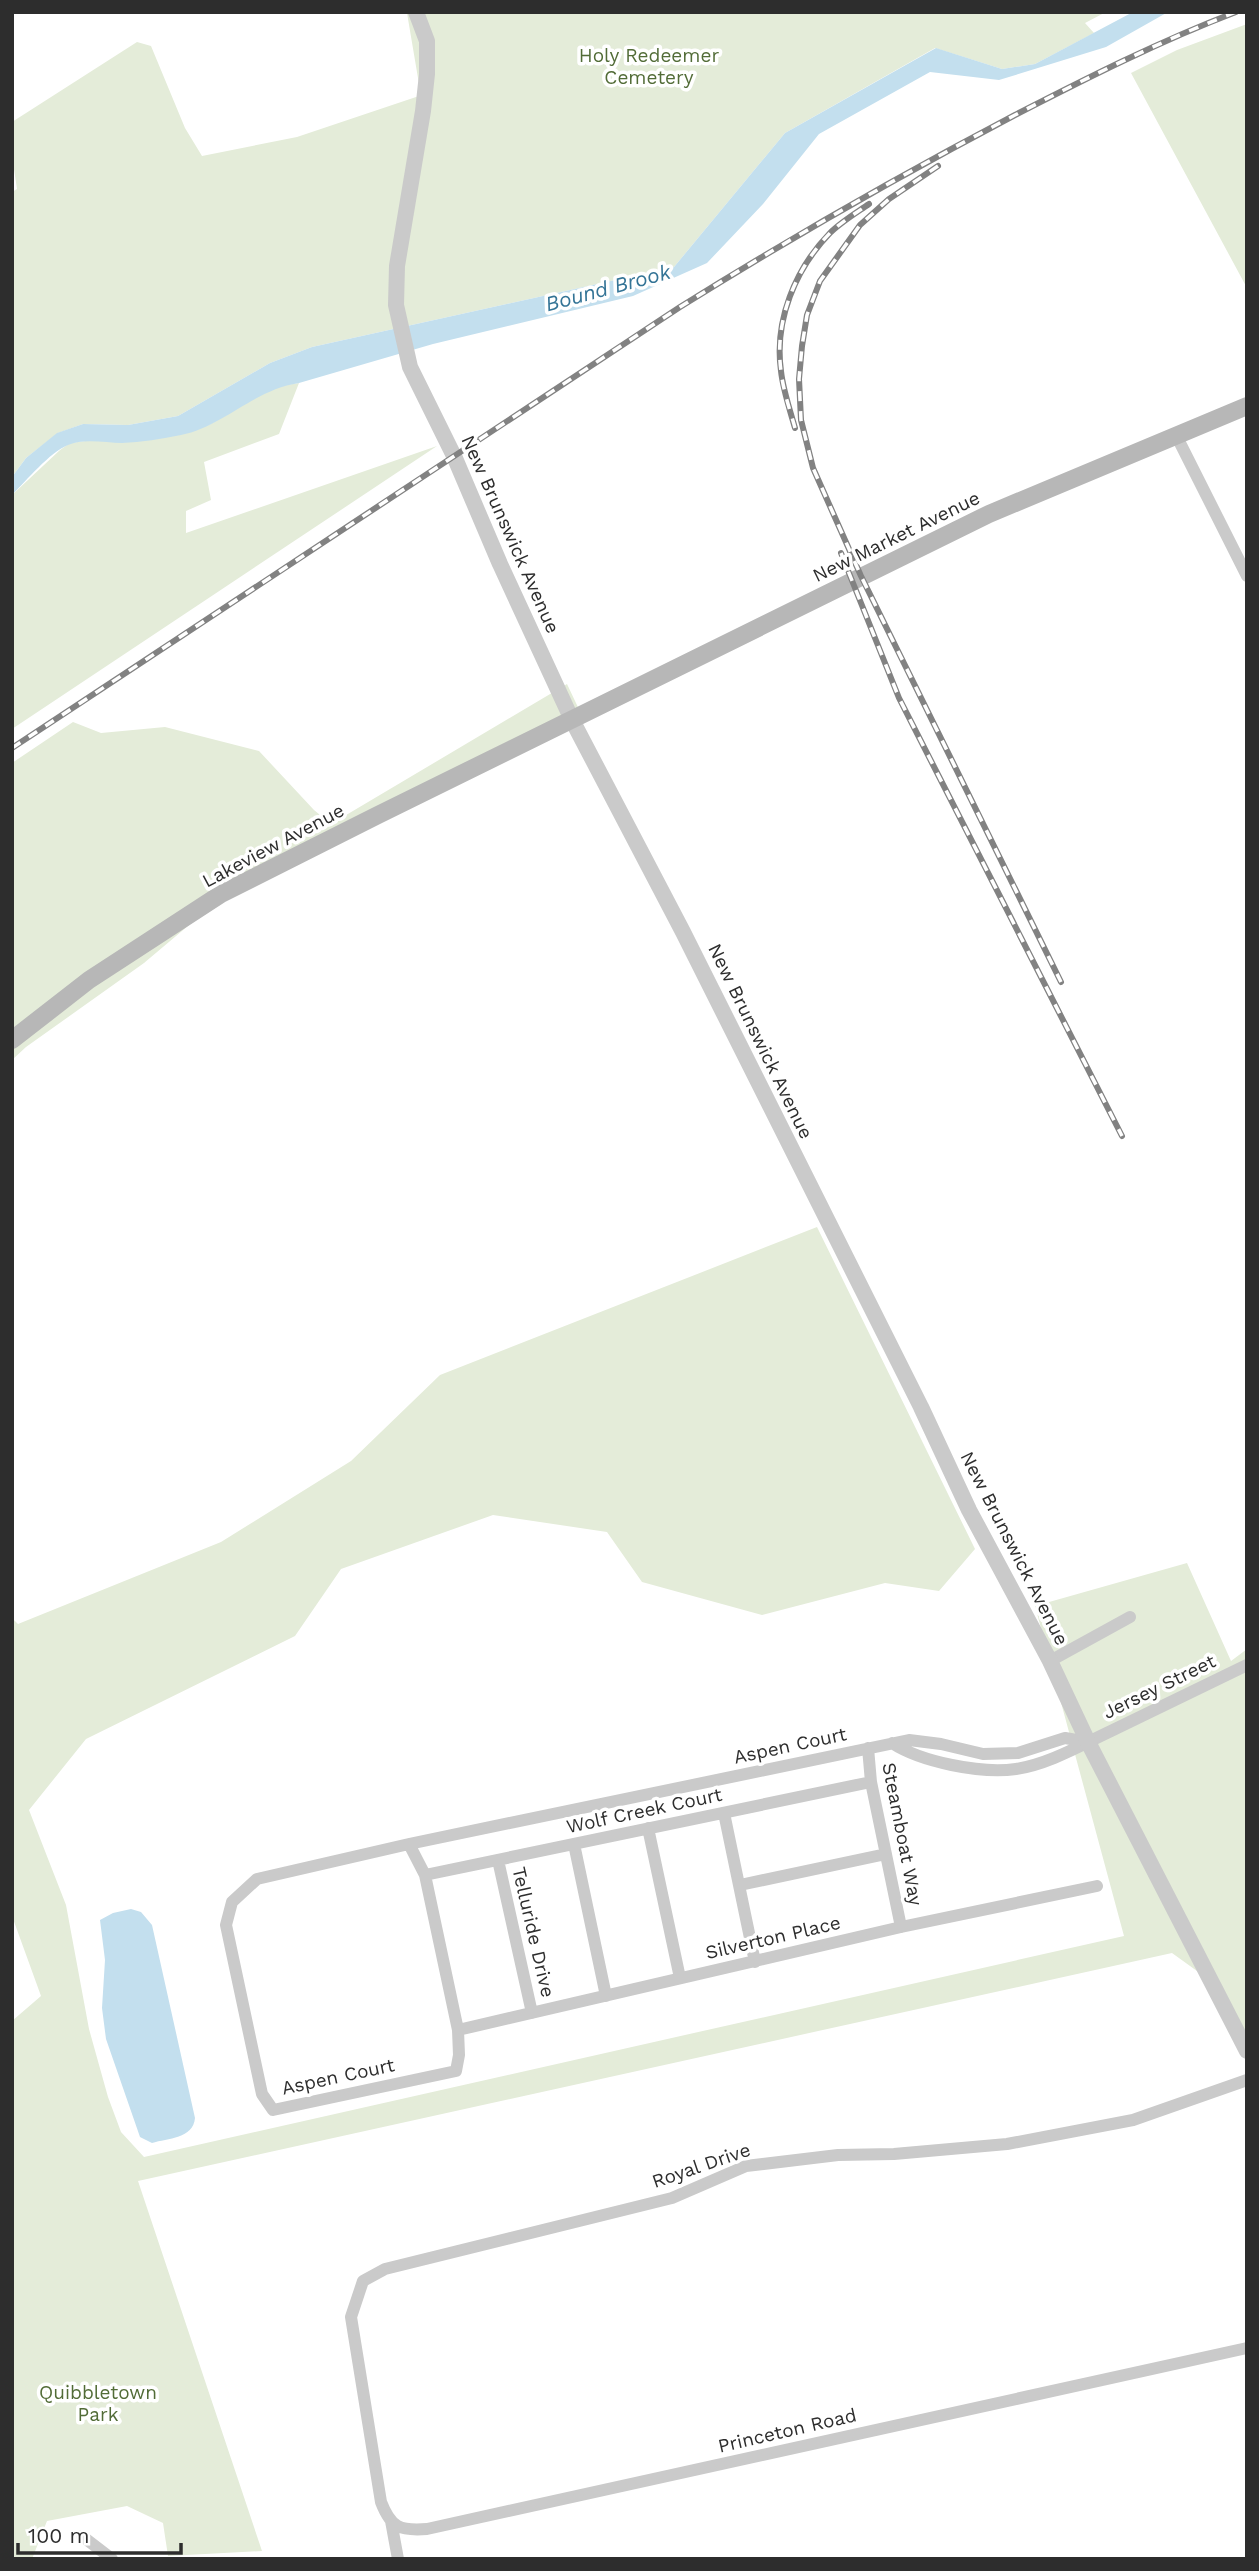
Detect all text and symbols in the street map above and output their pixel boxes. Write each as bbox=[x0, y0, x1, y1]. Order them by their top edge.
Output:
park label: Holy Redeemer Cemetery bbox=[579, 44, 719, 89]
water label: Bound Brook bbox=[542, 259, 674, 316]
street label: New Brunswick Avenue bbox=[456, 432, 565, 637]
street label: New Market Avenue bbox=[809, 486, 984, 587]
street label: Lakeview Avenue bbox=[198, 798, 348, 893]
street label: New Brunswick Avenue bbox=[703, 940, 818, 1143]
street label: New Brunswick Avenue bbox=[956, 1447, 1073, 1649]
street label: Jersey Street bbox=[1099, 1649, 1219, 1724]
street label: Aspen Court bbox=[732, 1722, 849, 1769]
street label: Steamboat Way bbox=[877, 1761, 928, 1908]
street label: Wolf Creek Court bbox=[564, 1783, 724, 1838]
street label: Telluride Drive bbox=[507, 1865, 560, 2000]
street label: Silverton Place bbox=[703, 1911, 843, 1964]
street label: Aspen Court bbox=[280, 2053, 397, 2100]
street label: Royal Drive bbox=[649, 2138, 753, 2193]
park label: Quibbletown Park bbox=[39, 2381, 157, 2426]
street label: Princeton Road bbox=[716, 2403, 859, 2458]
scale bar bbox=[18, 2512, 180, 2556]
text: 100 m bbox=[28, 2523, 90, 2548]

